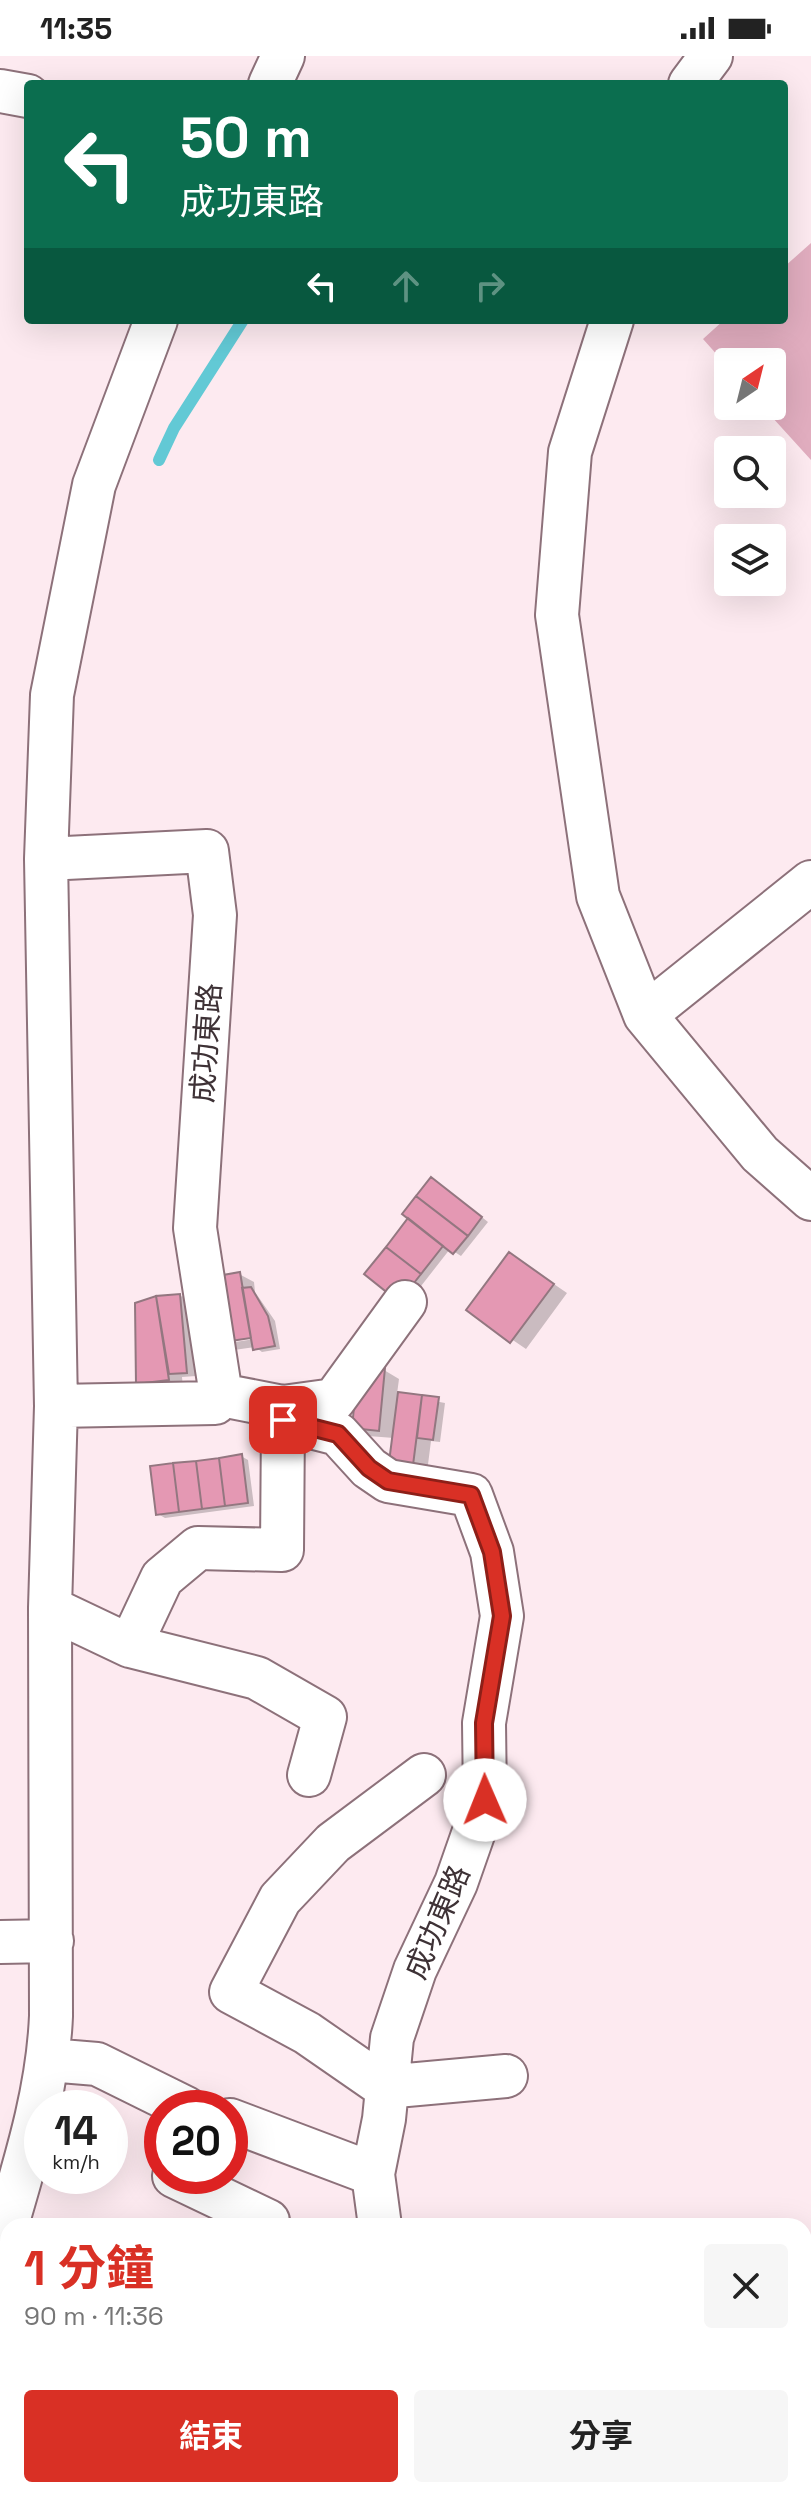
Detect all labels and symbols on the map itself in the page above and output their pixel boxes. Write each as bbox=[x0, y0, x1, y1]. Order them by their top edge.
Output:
north arrow bbox=[714, 348, 786, 420]
street label: 成功東路 bbox=[182, 982, 230, 1104]
pin bbox=[249, 1386, 317, 1454]
position arrow bbox=[443, 1758, 527, 1842]
street label: 成功東路 bbox=[396, 1859, 478, 1985]
speed limit sign: 20 bbox=[144, 2090, 248, 2194]

